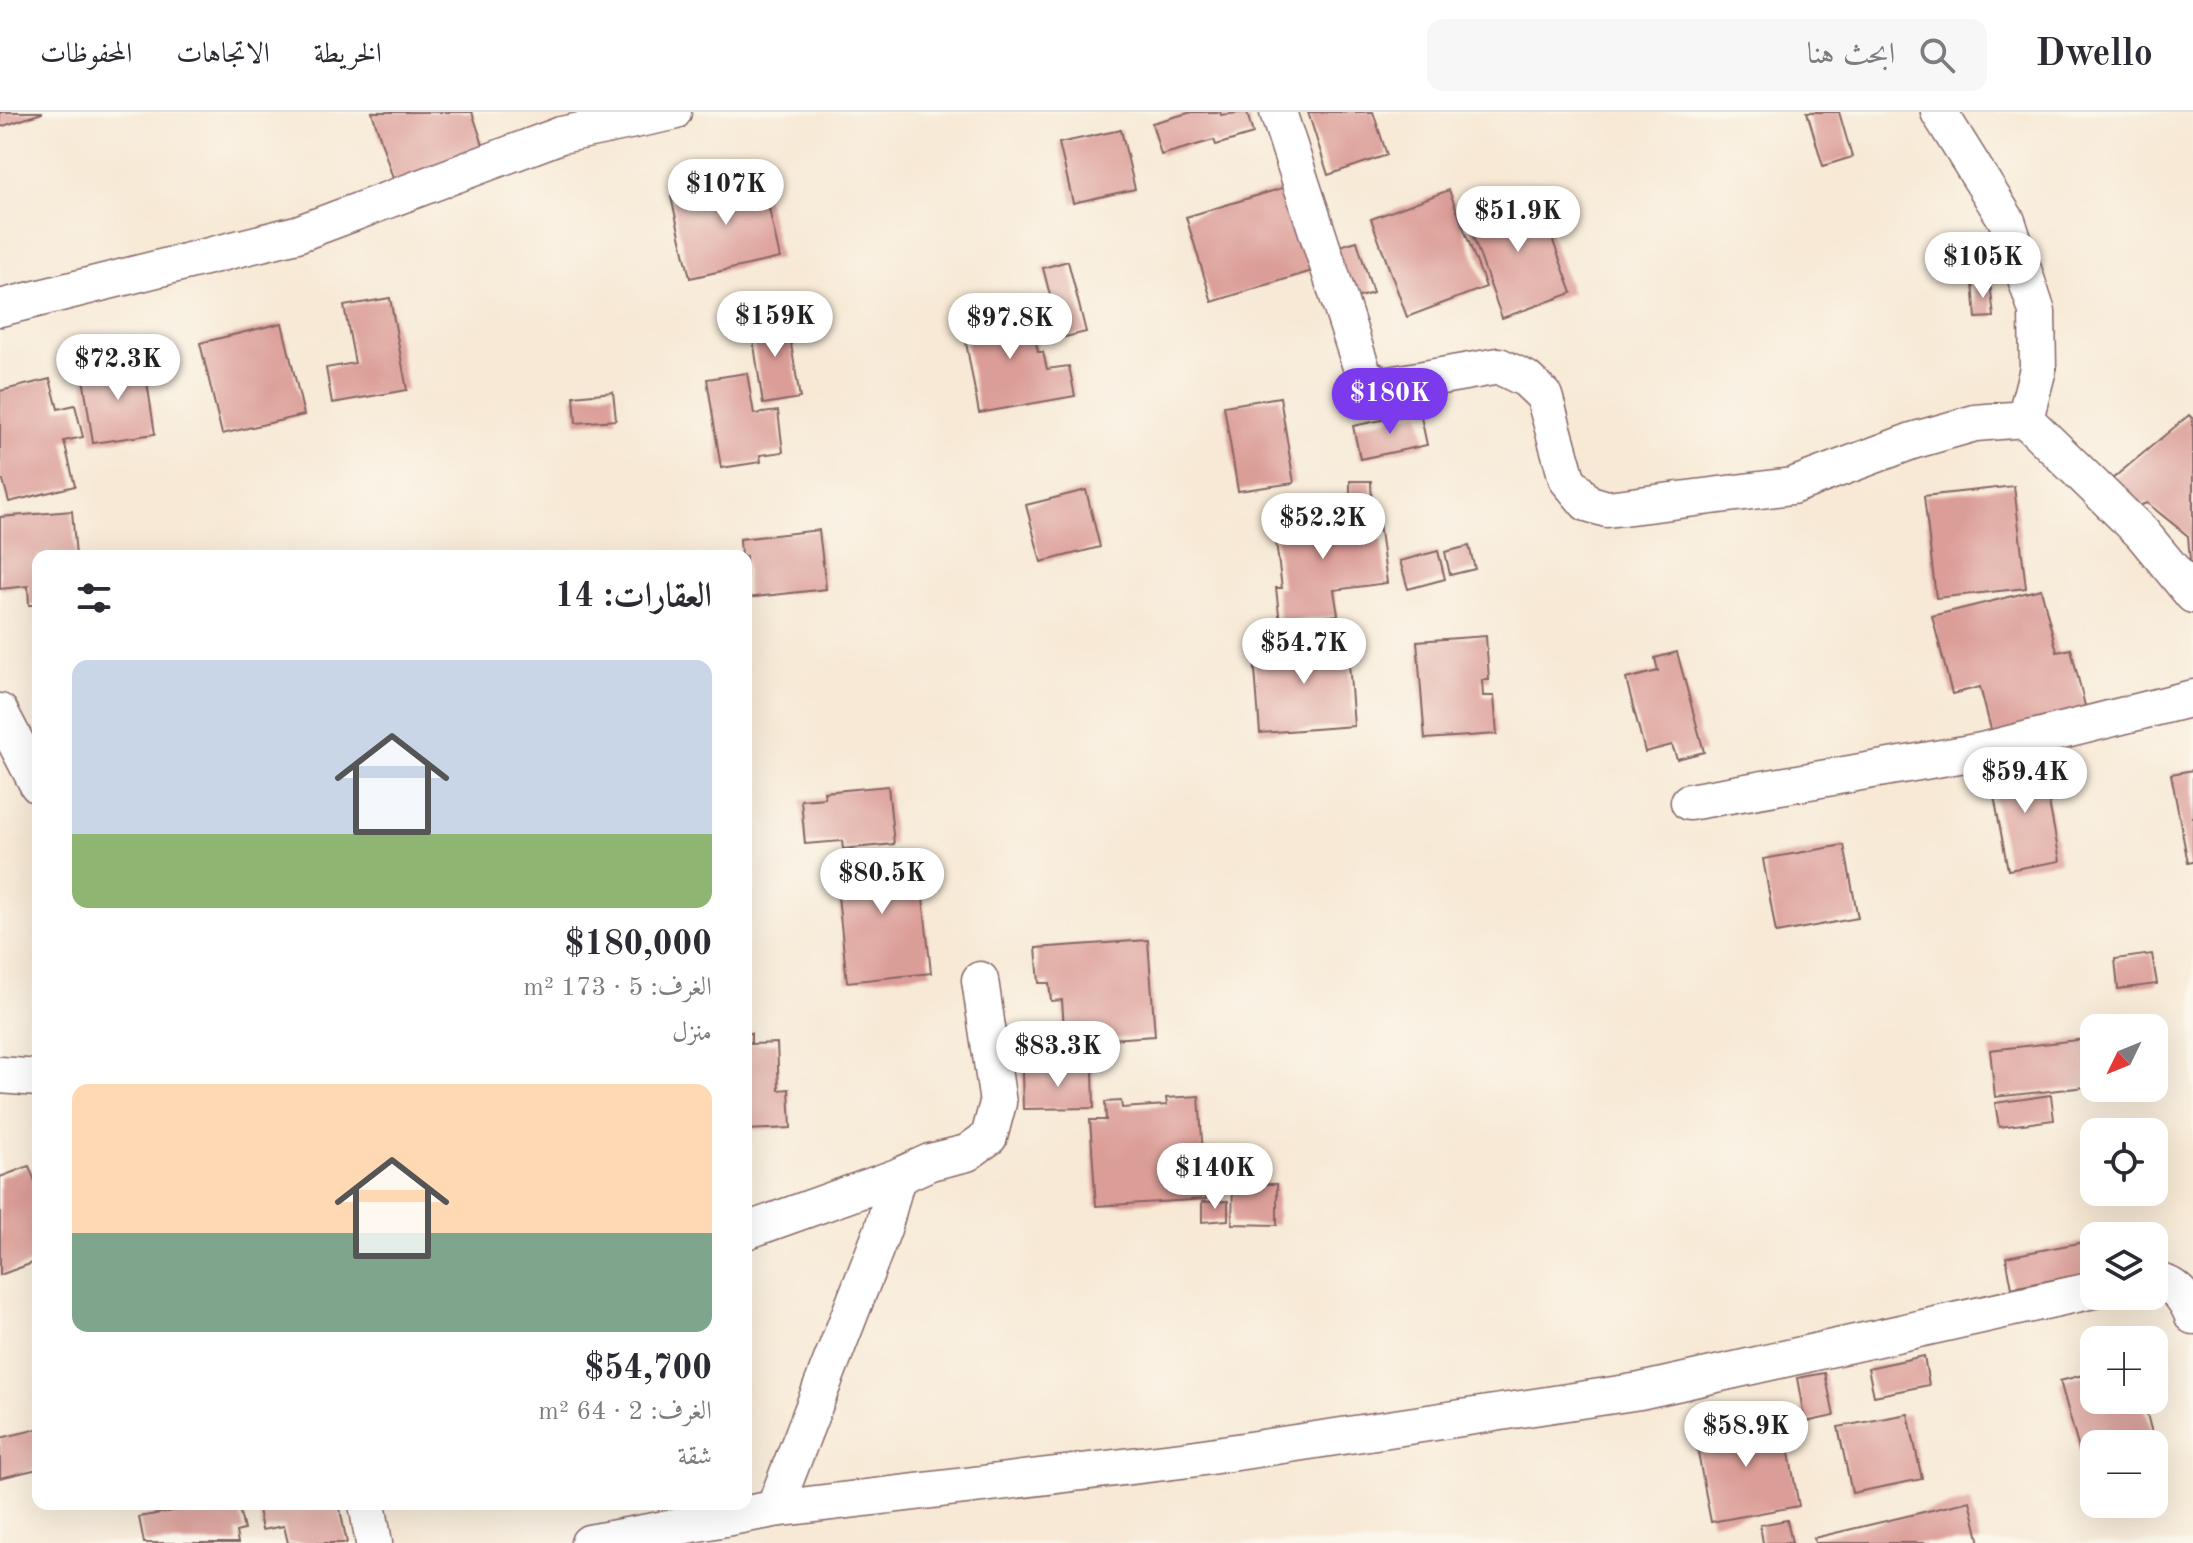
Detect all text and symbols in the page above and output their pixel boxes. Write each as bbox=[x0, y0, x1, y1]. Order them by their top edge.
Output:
search box bbox=[1427, 19, 1987, 91]
icon: search bbox=[1915, 33, 1959, 77]
text: Dwello bbox=[2035, 36, 2153, 74]
text: ابحث هنا bbox=[1807, 40, 1895, 70]
text: المحفوظات bbox=[40, 41, 132, 69]
text: الاتجاهات bbox=[176, 41, 270, 69]
text: الخريطة bbox=[314, 41, 382, 69]
pin: $107K bbox=[670, 159, 782, 227]
text: $107K bbox=[686, 172, 766, 198]
pin: $51.9K bbox=[1453, 186, 1583, 254]
text: $51.9K bbox=[1474, 199, 1562, 225]
pin: $105K bbox=[1927, 232, 2039, 300]
text: $105K bbox=[1943, 245, 2023, 271]
pin: $159K bbox=[719, 291, 831, 359]
pin: $97.8K bbox=[945, 293, 1075, 361]
text: $159K bbox=[735, 304, 815, 330]
text: $97.8K bbox=[966, 306, 1054, 332]
pin: $72.3K bbox=[53, 334, 183, 402]
text: $72.3K bbox=[74, 347, 162, 373]
pin: $180K bbox=[1334, 368, 1446, 436]
text: $180K bbox=[1350, 381, 1430, 407]
pin: $52.2K bbox=[1258, 493, 1388, 561]
text: $52.2K bbox=[1279, 506, 1367, 532]
icon: filters bbox=[72, 576, 116, 620]
text: العقارات: 14 bbox=[555, 580, 712, 614]
pin: $54.7K bbox=[1239, 618, 1369, 686]
text: $54.7K bbox=[1260, 631, 1348, 657]
icon: home bbox=[320, 712, 464, 856]
pin: $59.4K bbox=[1960, 747, 2090, 815]
text: $59.4K bbox=[1981, 760, 2069, 786]
pin: $80.5K bbox=[817, 848, 947, 916]
text: $80.5K bbox=[838, 861, 926, 887]
text: $180,000 bbox=[564, 928, 712, 962]
text: الغرف: 5 · 173 m² bbox=[523, 975, 712, 1001]
north arrow bbox=[2080, 1014, 2168, 1102]
map controls bbox=[2080, 1014, 2168, 1518]
text: منزل bbox=[672, 1020, 712, 1046]
pin: $83.3K bbox=[993, 1021, 1123, 1089]
text: $83.3K bbox=[1014, 1034, 1102, 1060]
button: locate bbox=[2080, 1118, 2168, 1206]
icon: home bbox=[320, 1136, 464, 1280]
pin: $140K bbox=[1159, 1143, 1271, 1211]
text: $140K bbox=[1175, 1156, 1255, 1182]
button: layers bbox=[2080, 1222, 2168, 1310]
button: + bbox=[2080, 1326, 2168, 1414]
text: $54,700 bbox=[584, 1352, 712, 1386]
text: الغرف: 2 · 64 m² bbox=[538, 1399, 712, 1425]
pin: $58.9K bbox=[1681, 1401, 1811, 1469]
text: $58.9K bbox=[1702, 1414, 1790, 1440]
button: − bbox=[2080, 1430, 2168, 1518]
text: شقة bbox=[678, 1444, 712, 1470]

